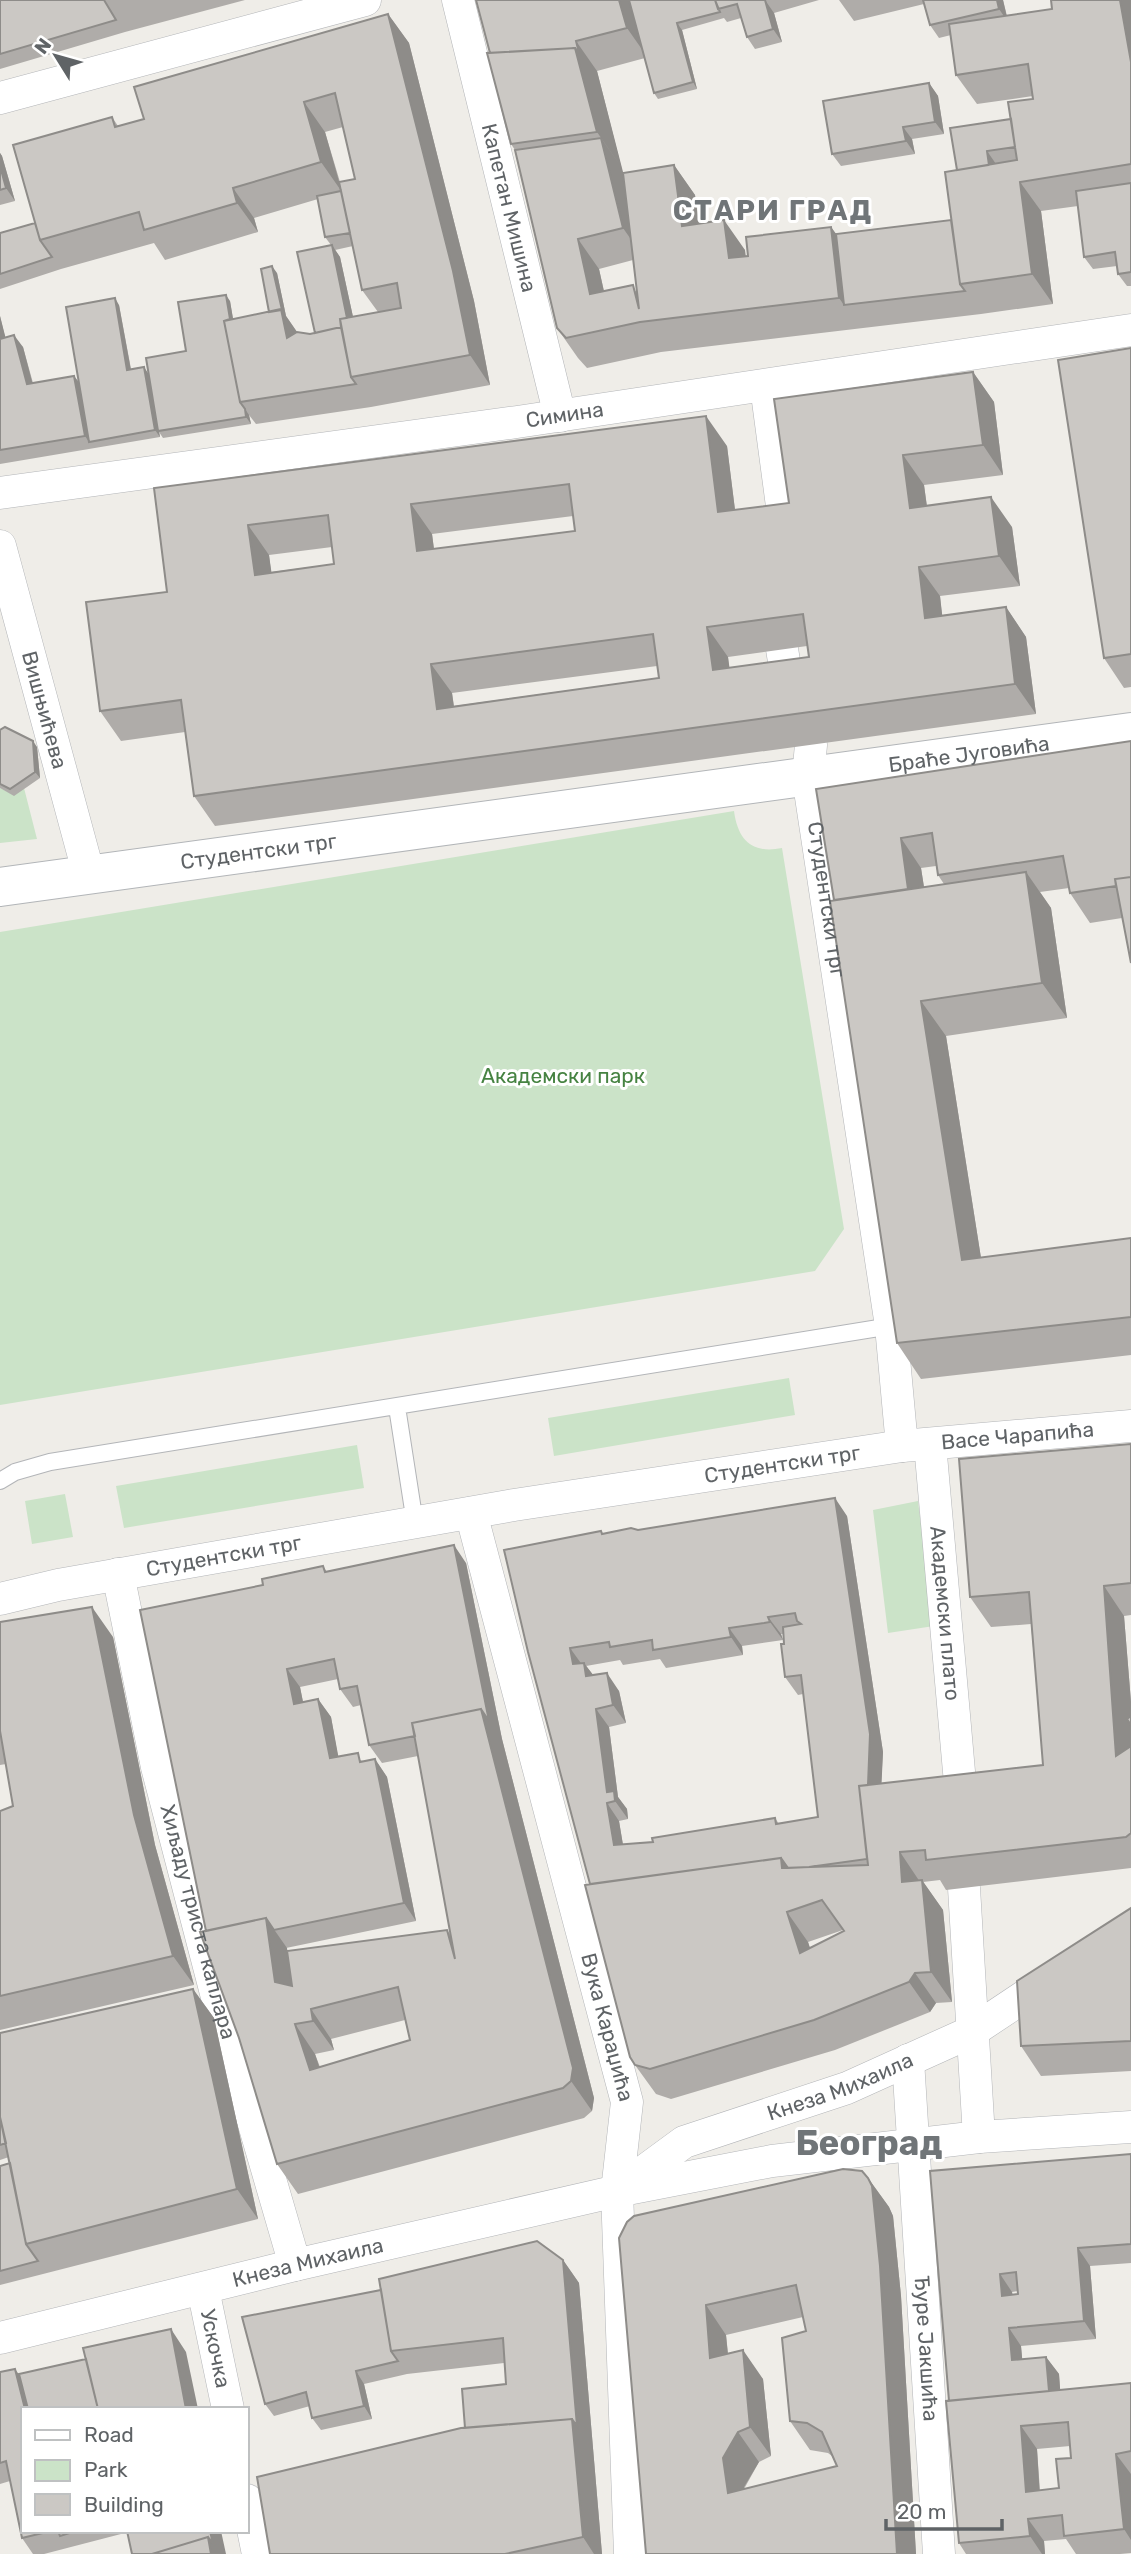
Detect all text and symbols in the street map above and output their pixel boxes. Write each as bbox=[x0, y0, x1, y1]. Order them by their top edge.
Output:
north arrow bbox=[21, 21, 91, 91]
text: N bbox=[30, 34, 56, 58]
street label: Капетан Мишина bbox=[477, 121, 542, 295]
district label: СТАРИ ГРАД bbox=[673, 194, 873, 227]
street label: Симина bbox=[524, 396, 605, 433]
street label: Вишњићева bbox=[17, 648, 73, 772]
street label: Браће Југовића bbox=[887, 730, 1051, 777]
street label: Студентски трг bbox=[803, 820, 851, 979]
street label: Студентски трг bbox=[179, 828, 338, 874]
park label: Академски парк bbox=[481, 1063, 645, 1088]
street label: Васе Чарапића bbox=[940, 1416, 1095, 1455]
street label: Студентски трг bbox=[703, 1440, 862, 1488]
street label: Академски плато bbox=[925, 1525, 966, 1702]
street label: Студентски трг bbox=[144, 1530, 303, 1581]
street label: Хиљаду триста каплара bbox=[155, 1802, 242, 2042]
street label: Вука Караџића bbox=[576, 1950, 639, 2104]
street label: Кнеза Михаила bbox=[764, 2047, 917, 2126]
district label: Београд bbox=[796, 2122, 943, 2164]
street label: Кнеза Михаила bbox=[230, 2232, 386, 2292]
street label: Ђуре Јакшића bbox=[910, 2275, 944, 2422]
street label: Ускочка bbox=[196, 2307, 236, 2390]
legend bbox=[21, 2407, 248, 2533]
text: Road bbox=[84, 2422, 134, 2447]
text: Park bbox=[84, 2457, 128, 2482]
scale bar bbox=[886, 2488, 1002, 2532]
text: Building bbox=[84, 2492, 164, 2517]
text: 20 m bbox=[897, 2499, 946, 2524]

